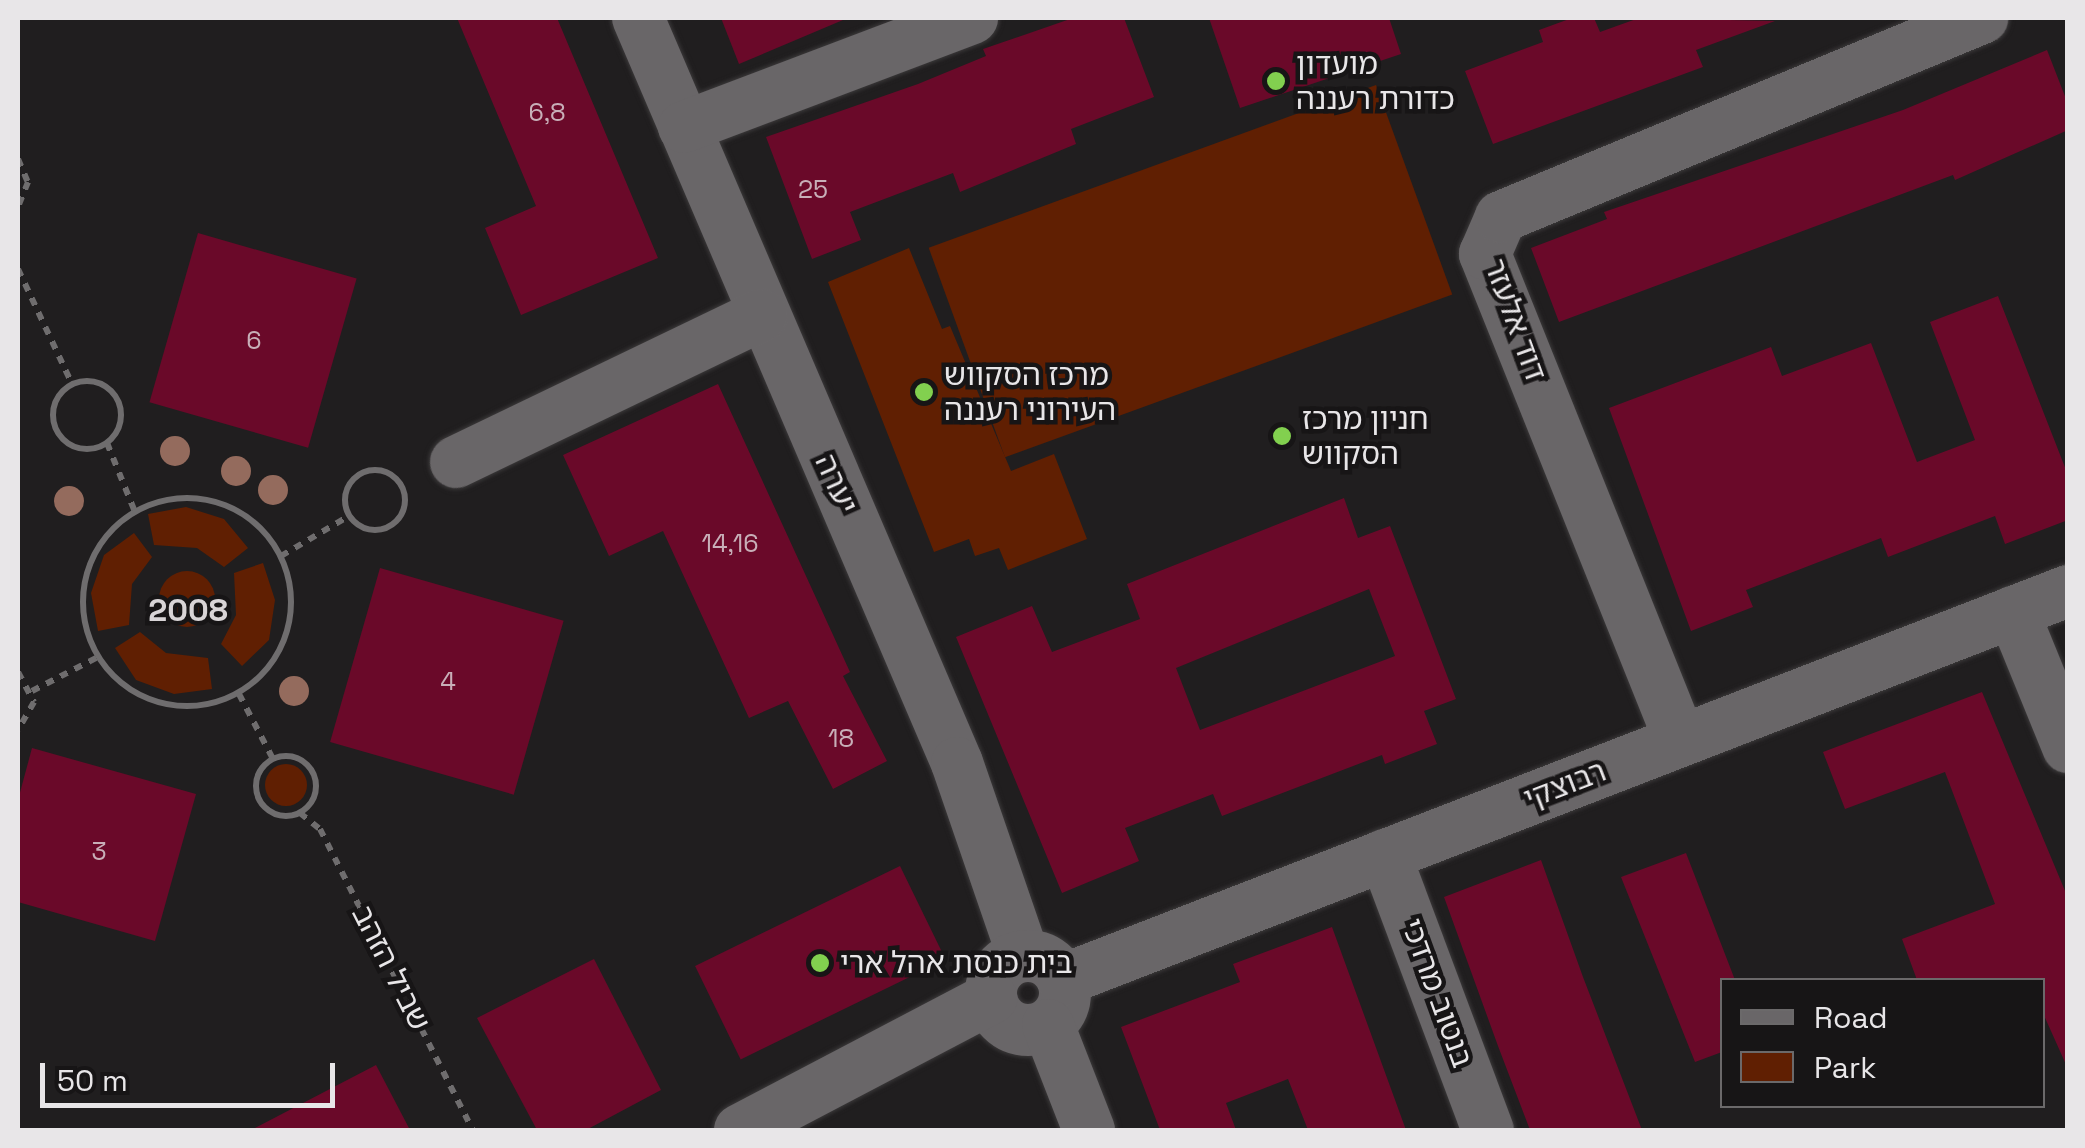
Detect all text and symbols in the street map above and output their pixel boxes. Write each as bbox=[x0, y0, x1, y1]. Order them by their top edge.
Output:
place label: מועדון כדורת רעננה bbox=[1296, 46, 1455, 116]
marker: מועדון כדורת רעננה bbox=[1265, 70, 1287, 92]
house number: 6,8 bbox=[528, 97, 566, 127]
house number: 25 bbox=[798, 174, 828, 204]
street label: דוד אלעזר bbox=[1476, 254, 1554, 386]
house number: 6 bbox=[246, 325, 262, 355]
place label: מרכז הסקווש העירוני רעננה bbox=[944, 357, 1116, 428]
marker: מרכז הסקווש העירוני רעננה bbox=[913, 381, 935, 403]
place label: חניון מרכז הסקווש bbox=[1302, 401, 1429, 472]
marker: חניון מרכז הסקווש bbox=[1271, 425, 1293, 447]
street label: יערה bbox=[807, 449, 865, 519]
house number: 14,16 bbox=[701, 528, 759, 558]
district label: 2008 bbox=[148, 591, 228, 629]
house number: 4 bbox=[440, 666, 456, 696]
house number: 18 bbox=[828, 723, 854, 753]
street label: רבוצקי bbox=[1519, 753, 1611, 817]
house number: 3 bbox=[91, 836, 107, 866]
street label: שביל הזהב bbox=[344, 900, 438, 1036]
street label: בנטוב מרדכי bbox=[1393, 914, 1481, 1072]
place label: בית כנסת אהל ארי bbox=[840, 945, 1073, 981]
marker: בית כנסת אהל ארי bbox=[809, 952, 831, 974]
legend bbox=[1720, 978, 2045, 1108]
text: Road bbox=[1814, 998, 1888, 1037]
scale bar bbox=[45, 1043, 340, 1105]
text: Park bbox=[1814, 1048, 1876, 1087]
text: 50 m bbox=[57, 1061, 128, 1100]

